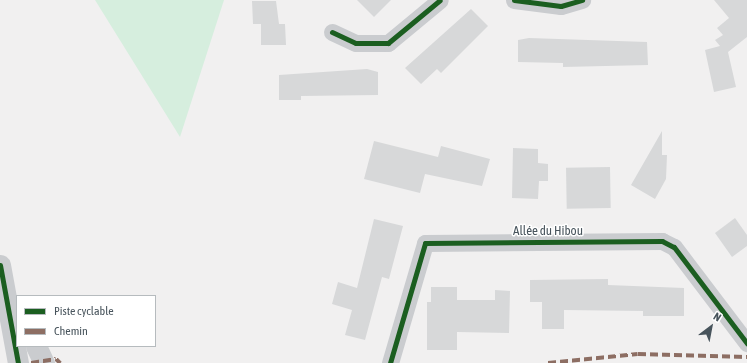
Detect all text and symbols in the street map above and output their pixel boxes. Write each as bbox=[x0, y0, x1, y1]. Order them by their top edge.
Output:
street label: Allée du Hibou bbox=[513, 223, 583, 239]
legend bbox=[16, 295, 156, 347]
text: Piste cyclable bbox=[54, 304, 114, 318]
north arrow bbox=[691, 307, 731, 347]
text: N bbox=[711, 310, 723, 324]
text: Chemin bbox=[54, 324, 88, 338]

